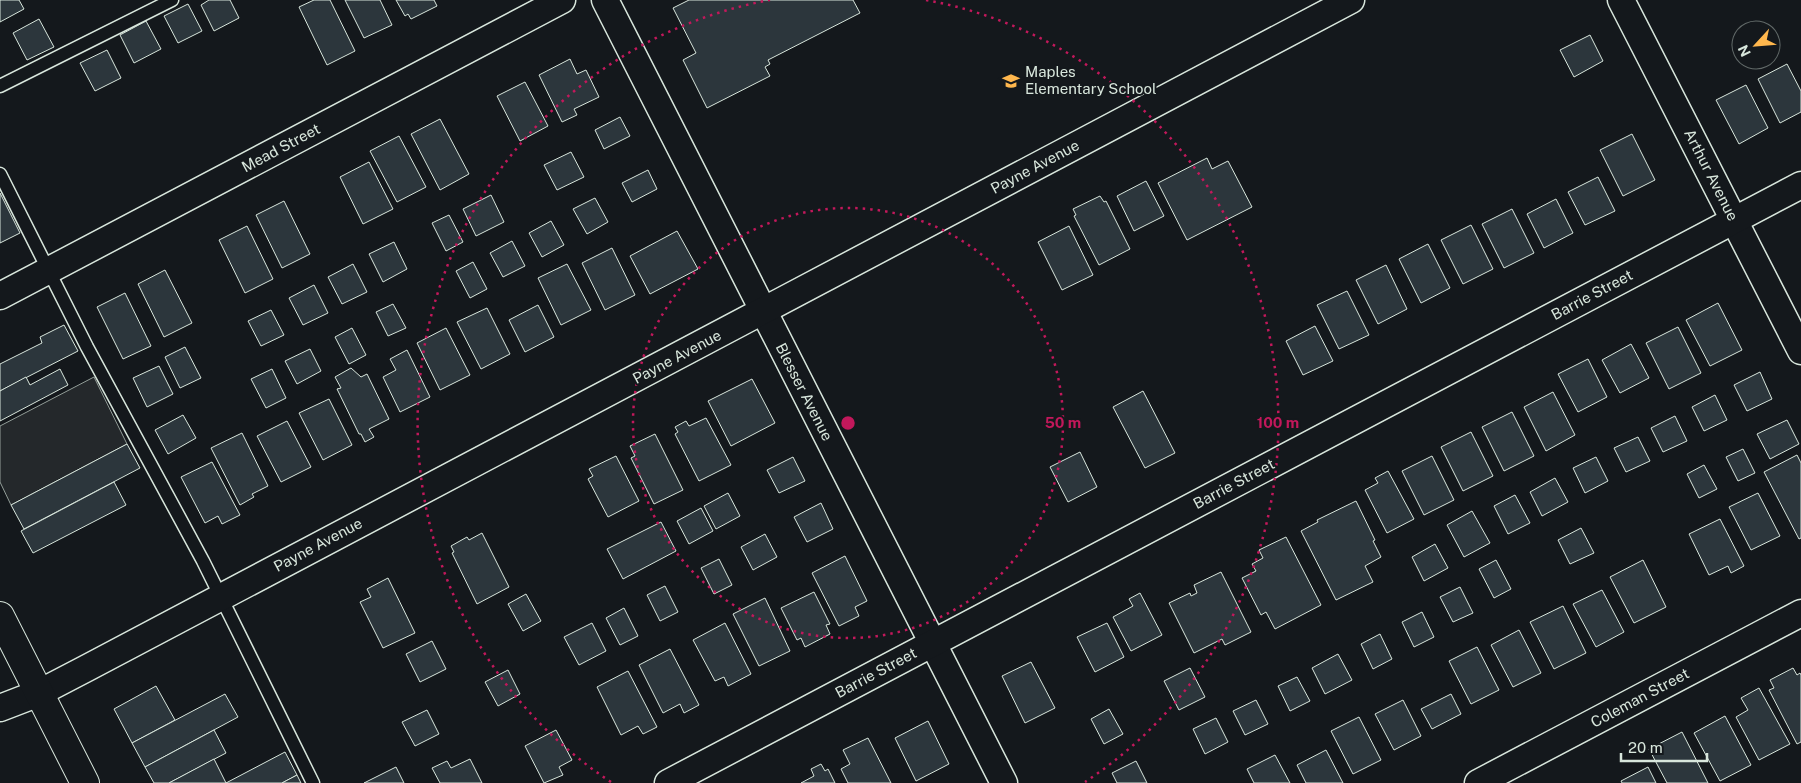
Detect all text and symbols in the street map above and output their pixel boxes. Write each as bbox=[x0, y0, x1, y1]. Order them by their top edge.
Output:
north arrow bbox=[1731, 20, 1781, 70]
text: N bbox=[1735, 42, 1754, 59]
place label: Maples Elementary School bbox=[1025, 63, 1157, 97]
school or university icon: Maples Elementary School bbox=[1001, 71, 1021, 91]
street label: Mead Street bbox=[239, 120, 323, 175]
street label: Arthur Avenue bbox=[1681, 126, 1742, 223]
street label: Payne Avenue bbox=[988, 136, 1082, 197]
street label: Barrie Street bbox=[1548, 266, 1635, 323]
street label: Payne Avenue bbox=[630, 326, 724, 387]
street label: Blesser Avenue bbox=[773, 340, 836, 443]
centre of rings bbox=[839, 414, 857, 432]
text: 50 m bbox=[1045, 414, 1081, 431]
text: 100 m bbox=[1257, 414, 1299, 431]
street label: Barrie Street bbox=[1190, 455, 1277, 512]
street label: Payne Avenue bbox=[271, 514, 365, 575]
street label: Barrie Street bbox=[832, 644, 919, 701]
street label: Coleman Street bbox=[1588, 664, 1692, 731]
scale bar bbox=[1621, 730, 1707, 762]
text: 20 m bbox=[1628, 739, 1663, 756]

